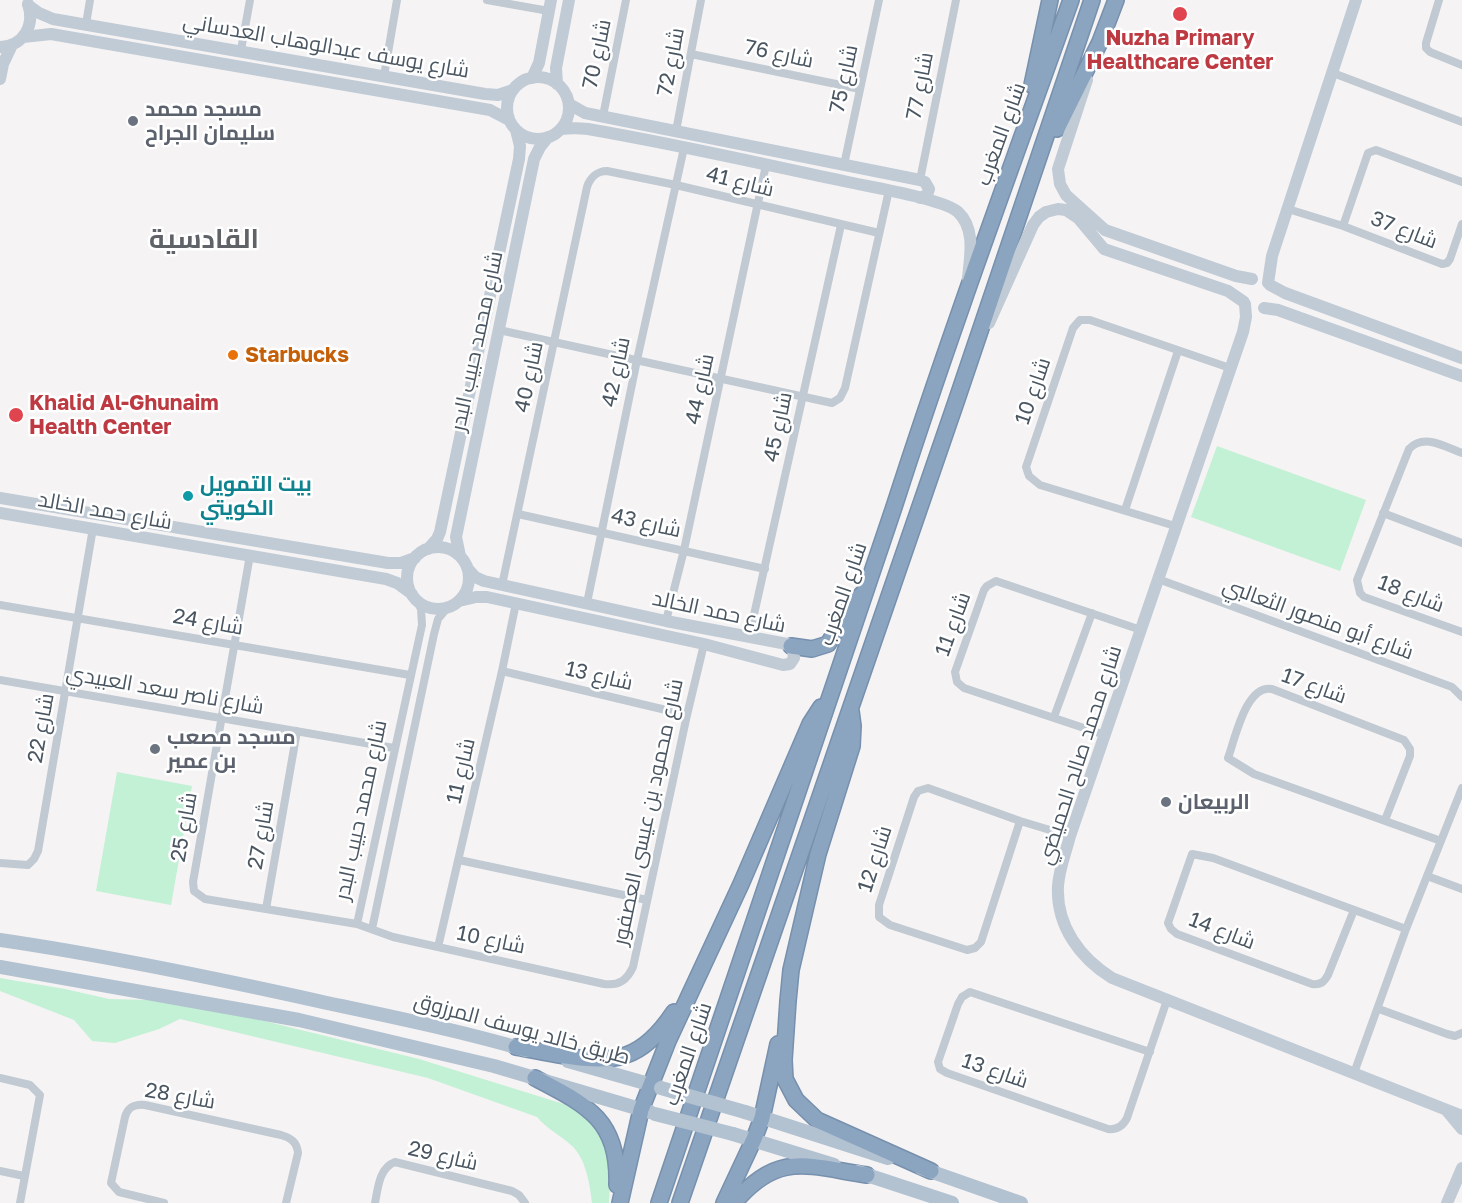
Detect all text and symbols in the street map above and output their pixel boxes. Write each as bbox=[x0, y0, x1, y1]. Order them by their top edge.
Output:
marker: Nuzha Primary Healthcare Center bbox=[1171, 5, 1189, 23]
street label: شارع يوسف عبدالوهاب العدساني bbox=[181, 8, 471, 84]
street label: شارع 70 bbox=[577, 17, 617, 91]
place label: Nuzha Primary Healthcare Center bbox=[1086, 25, 1274, 75]
street label: شارع 72 bbox=[652, 26, 690, 98]
street label: شارع 76 bbox=[742, 34, 816, 74]
street label: شارع 75 bbox=[824, 43, 864, 115]
street label: شارع 77 bbox=[901, 50, 939, 122]
street label: شارع المغرب bbox=[971, 79, 1031, 189]
place label: مسجد محمد سليمان الجراح bbox=[145, 96, 275, 146]
marker: مسجد محمد سليمان الجراح bbox=[126, 114, 140, 128]
street label: شارع 41 bbox=[704, 161, 776, 203]
street label: شارع 37 bbox=[1367, 206, 1441, 254]
district label: القادسية bbox=[149, 223, 259, 255]
street label: شارع محمد حبيب البدر bbox=[446, 249, 508, 433]
street label: شارع 42 bbox=[596, 335, 636, 409]
street label: شارع 40 bbox=[509, 339, 549, 415]
place label: Starbucks bbox=[245, 342, 349, 368]
marker: Starbucks bbox=[226, 348, 240, 362]
street label: شارع 44 bbox=[680, 351, 720, 427]
street label: شارع 10 bbox=[1010, 354, 1056, 428]
place label: Khalid Al-Ghunaim Health Center bbox=[29, 390, 219, 440]
street label: شارع 45 bbox=[758, 390, 798, 464]
marker: Khalid Al-Ghunaim Health Center bbox=[7, 406, 25, 424]
place label: بيت التمويل الكويتي bbox=[200, 471, 312, 521]
street label: شارع حمد الخالد bbox=[36, 487, 174, 535]
marker: بيت التمويل الكويتي bbox=[181, 489, 195, 503]
street label: شارع 43 bbox=[609, 503, 683, 543]
street label: شارع المغرب bbox=[814, 539, 872, 649]
street label: شارع 18 bbox=[1374, 570, 1448, 618]
street label: شارع أبو منصور الثعالبي bbox=[1219, 573, 1417, 665]
street label: شارع حمد الخالد bbox=[650, 586, 788, 638]
street label: شارع 11 bbox=[930, 589, 976, 659]
street label: شارع 24 bbox=[171, 603, 245, 641]
street label: شارع محمد صالح الحميضي bbox=[1033, 642, 1127, 868]
street label: شارع 13 bbox=[563, 656, 635, 696]
street label: شارع ناصر سعد العبيدي bbox=[64, 660, 266, 720]
street label: شارع 17 bbox=[1278, 663, 1350, 709]
street label: شارع محمود بن عيسى العصفور bbox=[607, 677, 689, 947]
street label: شارع 22 bbox=[22, 691, 60, 765]
street label: شارع محمد حبيب البدر bbox=[330, 718, 392, 902]
place label: مسجد مصعب بن عمير bbox=[167, 724, 296, 774]
street label: شارع 11 bbox=[441, 736, 481, 806]
marker: مسجد مصعب بن عمير bbox=[148, 742, 162, 756]
place label: الربيعان bbox=[1178, 789, 1250, 815]
street label: شارع 25 bbox=[165, 790, 203, 864]
marker: الربيعان bbox=[1159, 795, 1173, 809]
street label: شارع 27 bbox=[243, 799, 279, 871]
street label: شارع 12 bbox=[852, 823, 898, 895]
street label: شارع 14 bbox=[1185, 907, 1259, 955]
street label: شارع 10 bbox=[455, 920, 527, 960]
street label: طريق خالد يوسف المرزوق bbox=[411, 988, 633, 1070]
street label: شارع المغرب bbox=[659, 999, 717, 1109]
street label: شارع 13 bbox=[959, 1048, 1031, 1094]
street label: شارع 28 bbox=[143, 1077, 217, 1115]
street label: شارع 29 bbox=[406, 1136, 480, 1176]

